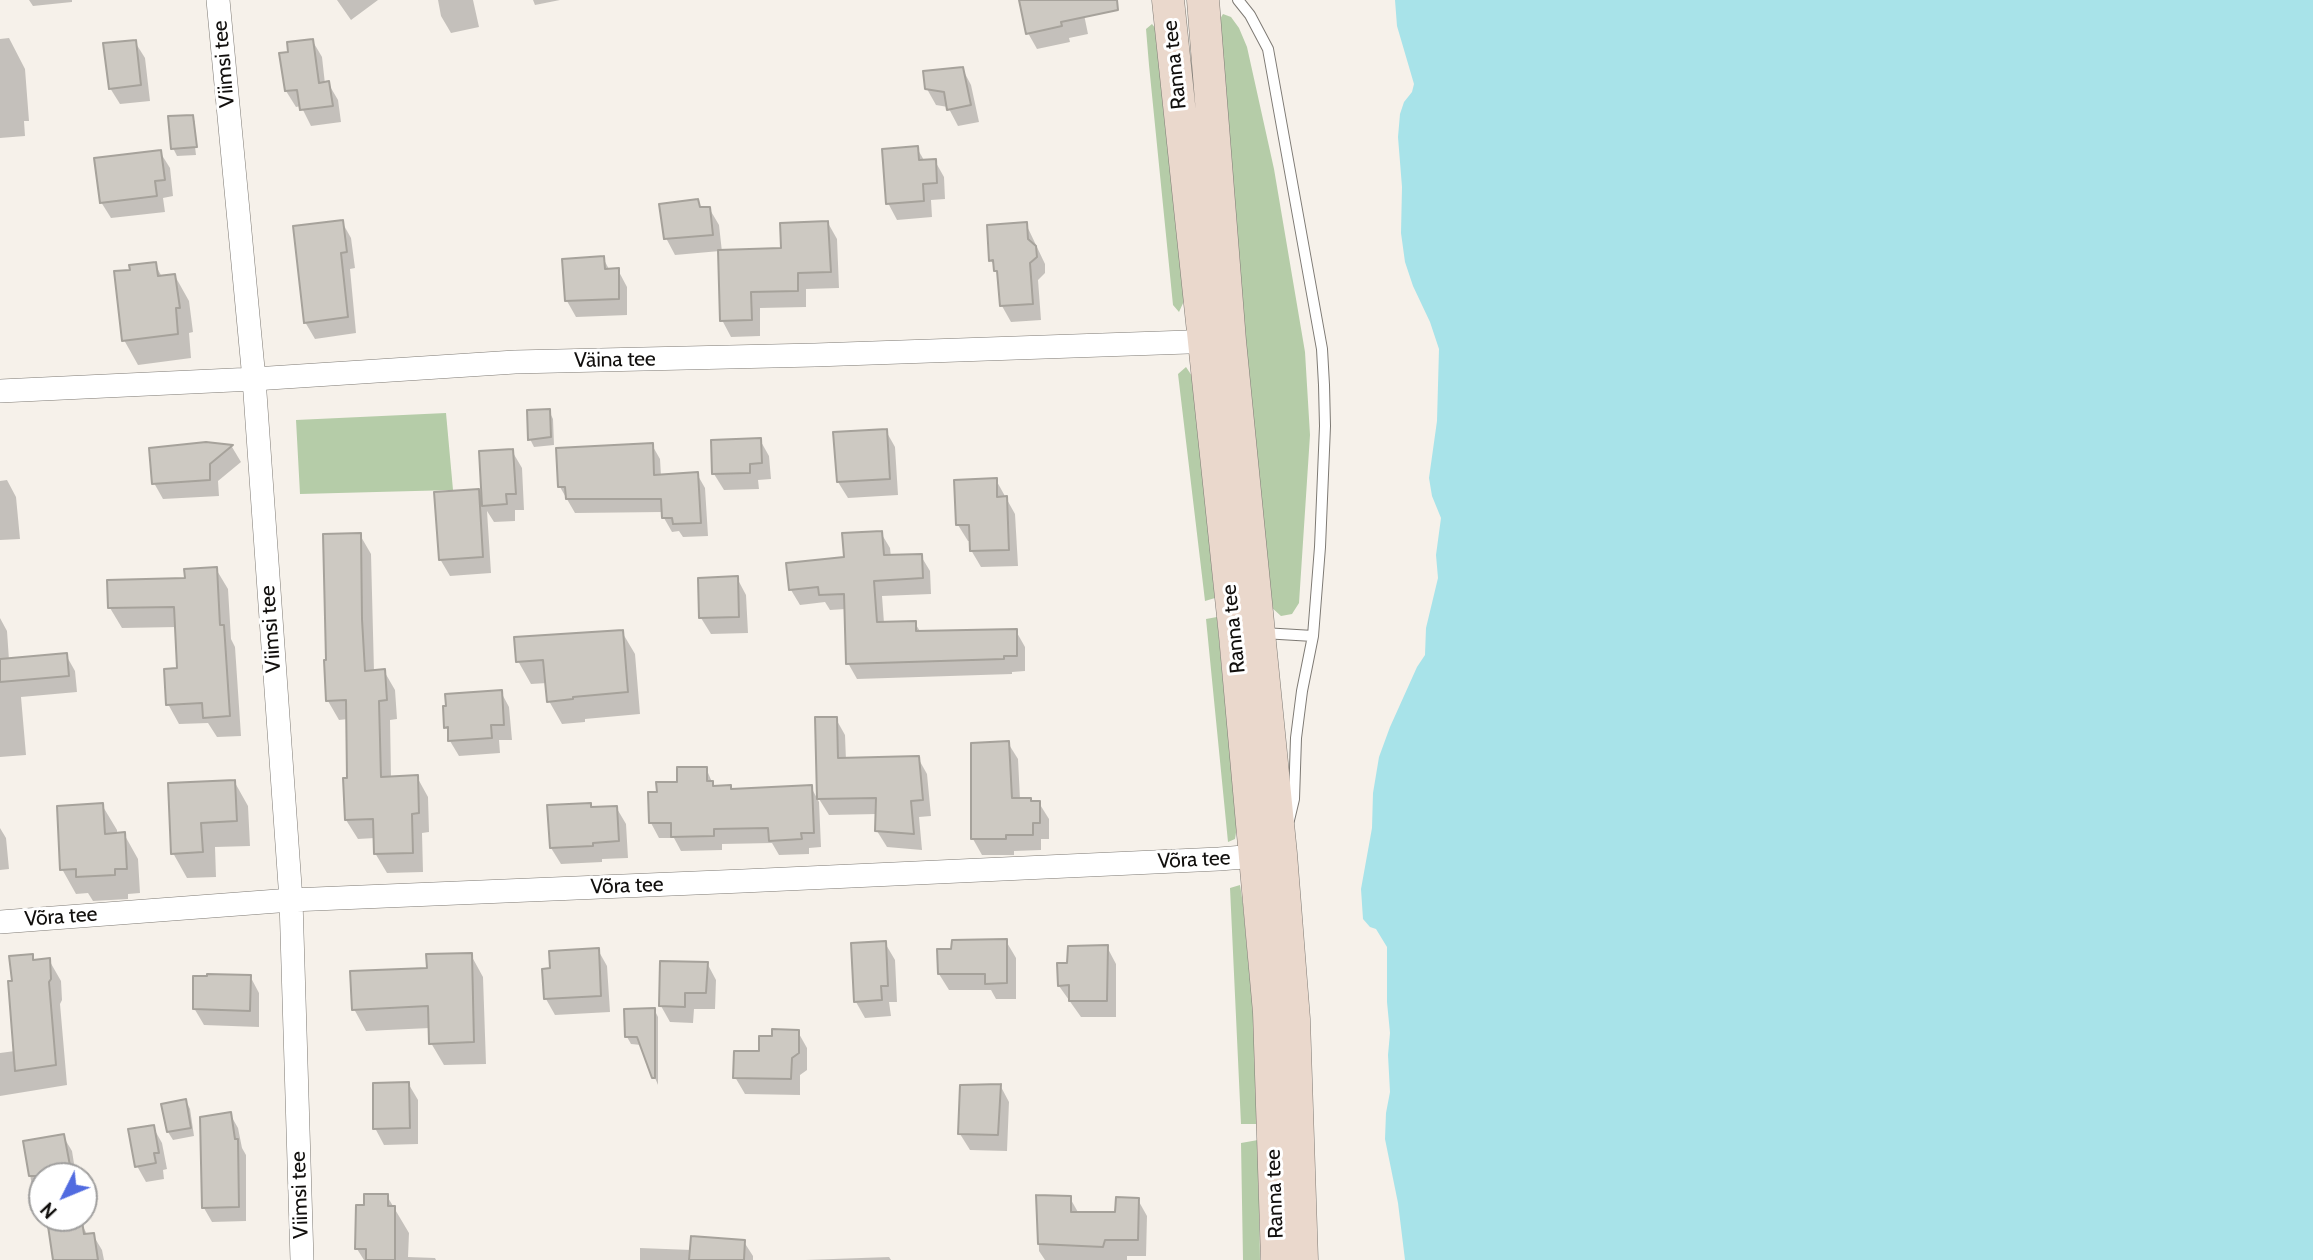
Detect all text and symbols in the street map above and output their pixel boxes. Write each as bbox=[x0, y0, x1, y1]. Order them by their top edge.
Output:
street label: Viimsi tee bbox=[208, 19, 240, 109]
street label: Ranna tee bbox=[1158, 19, 1192, 111]
street label: Väina tee bbox=[574, 347, 656, 373]
street label: Ranna tee bbox=[1217, 583, 1251, 675]
street label: Viimsi tee bbox=[255, 585, 287, 673]
street label: Võra tee bbox=[1157, 846, 1231, 874]
street label: Võra tee bbox=[590, 872, 664, 900]
street label: Võra tee bbox=[24, 902, 98, 932]
street label: Ranna tee bbox=[1261, 1149, 1289, 1239]
street label: Viimsi tee bbox=[286, 1151, 314, 1239]
north arrow bbox=[28, 1162, 98, 1232]
text: N bbox=[36, 1198, 62, 1223]

